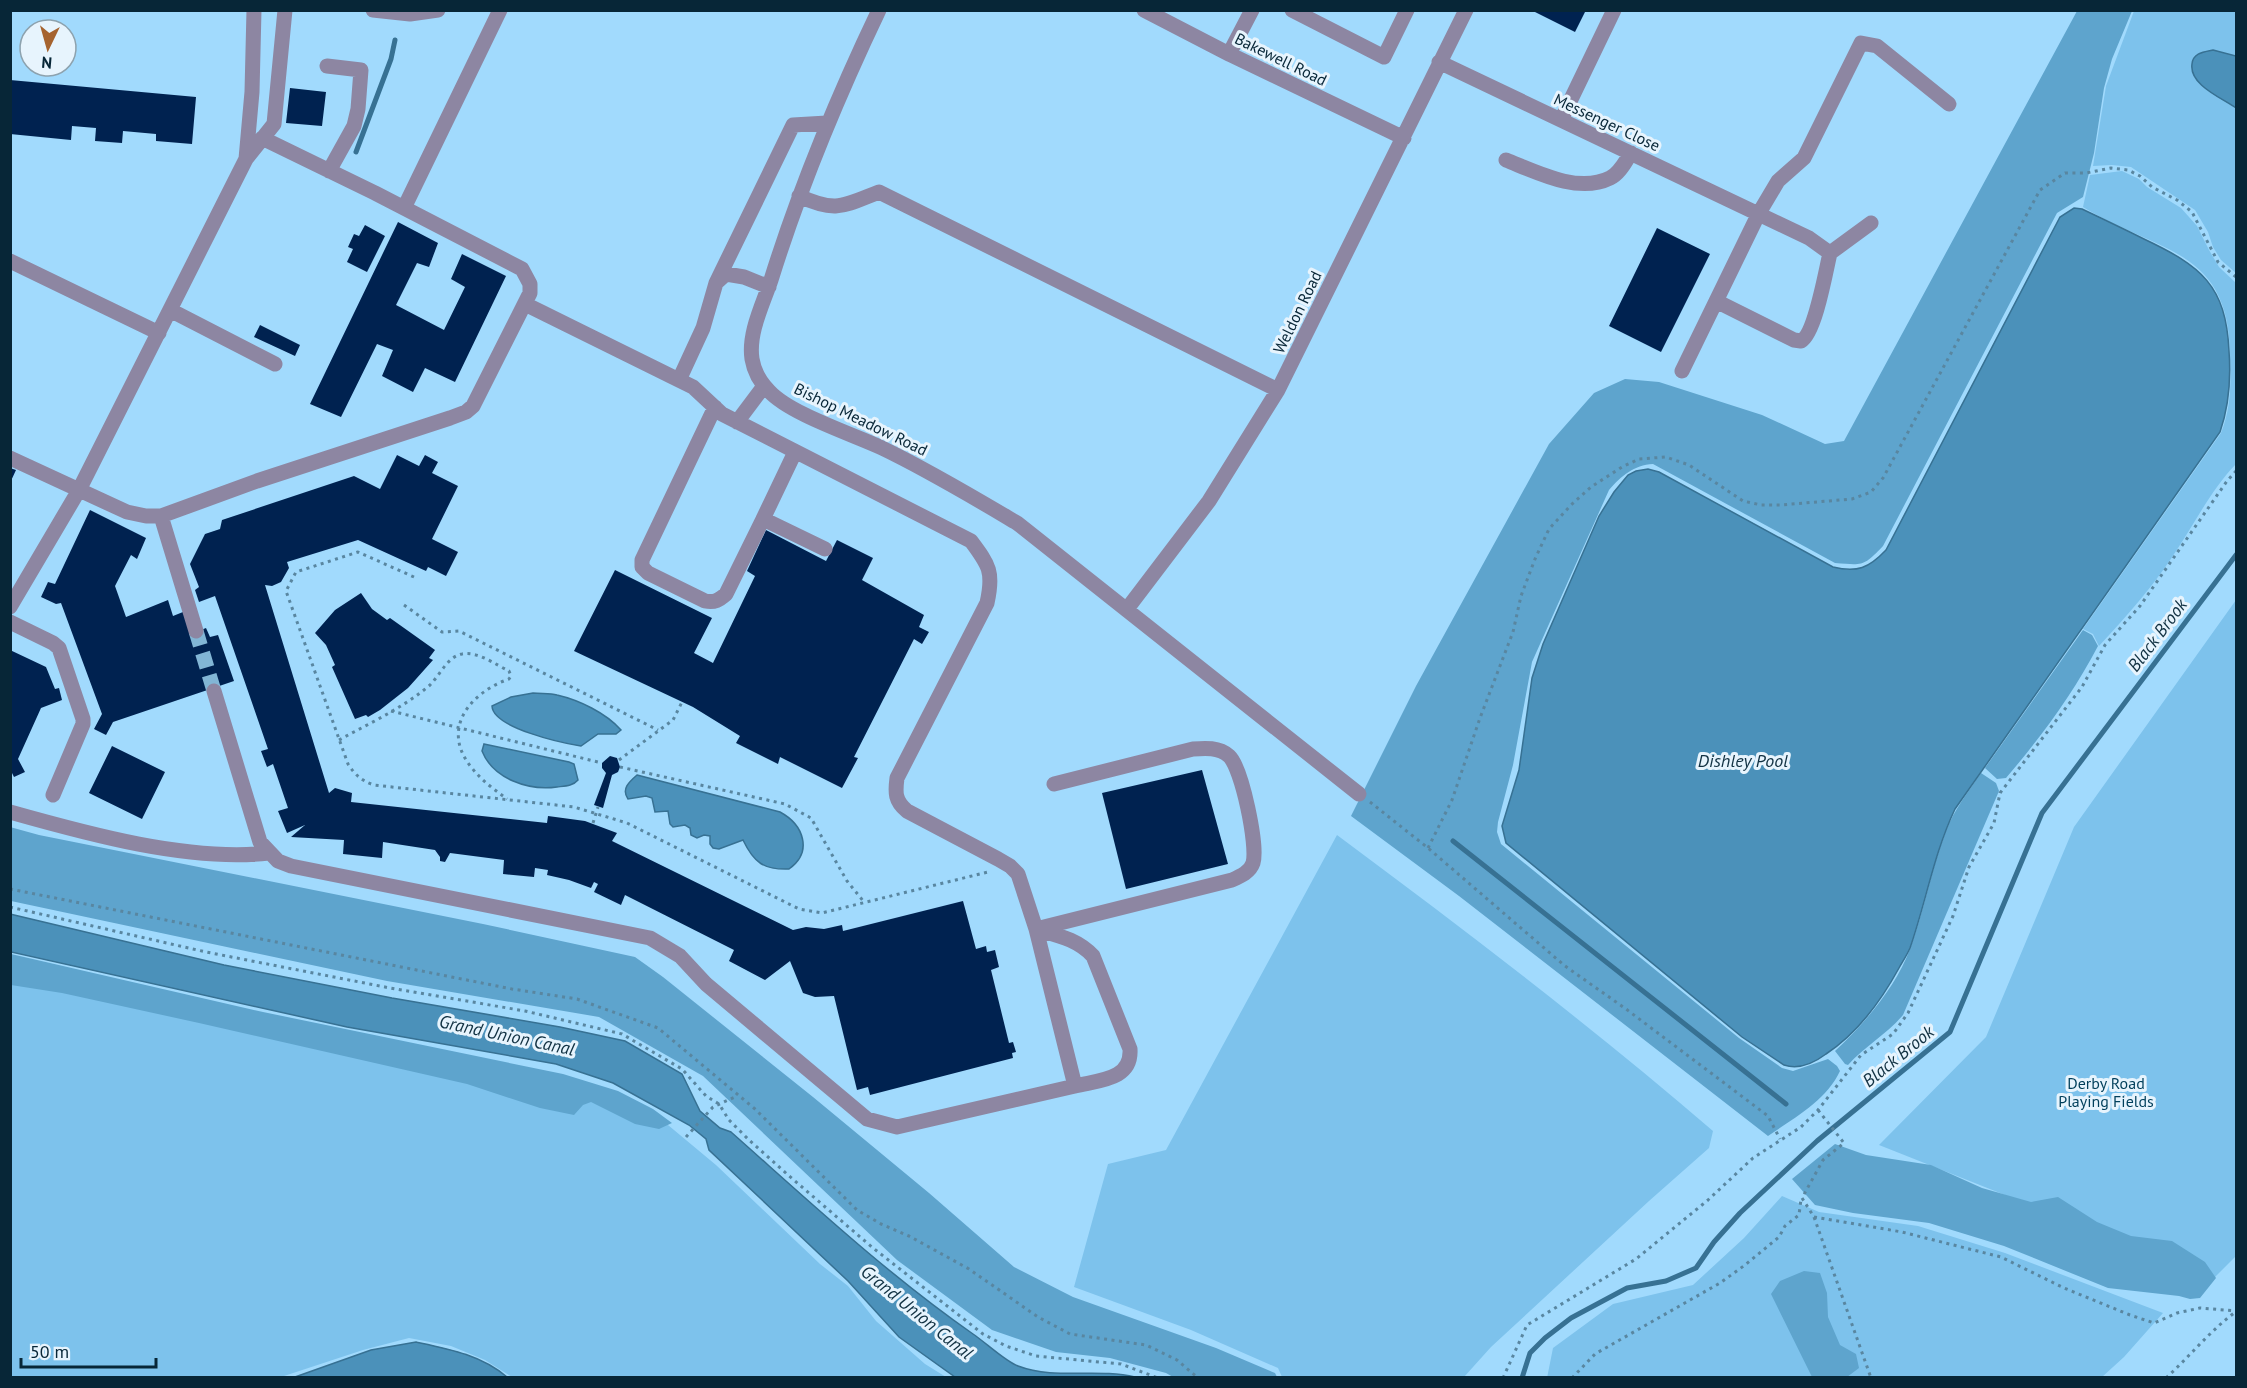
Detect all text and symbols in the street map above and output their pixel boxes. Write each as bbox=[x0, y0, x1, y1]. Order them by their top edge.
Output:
north arrow bbox=[18, 18, 78, 78]
street label: Bakewell Road bbox=[1232, 28, 1330, 90]
text: N bbox=[41, 53, 53, 73]
street label: Messenger Close bbox=[1551, 89, 1663, 155]
street label: Weldon Road bbox=[1268, 267, 1326, 357]
street label: Bishop Meadow Road bbox=[791, 378, 931, 460]
water label: Black Brook bbox=[2122, 593, 2192, 676]
water label: Dishley Pool bbox=[1698, 749, 1788, 772]
water label: Grand Union Canal bbox=[437, 1009, 577, 1061]
water label: Black Brook bbox=[1858, 1020, 1939, 1092]
park label: Derby Road Playing Fields bbox=[2058, 1073, 2154, 1111]
water label: Grand Union Canal bbox=[856, 1260, 978, 1364]
scale bar bbox=[21, 1331, 156, 1369]
text: 50 m bbox=[30, 1340, 69, 1363]

